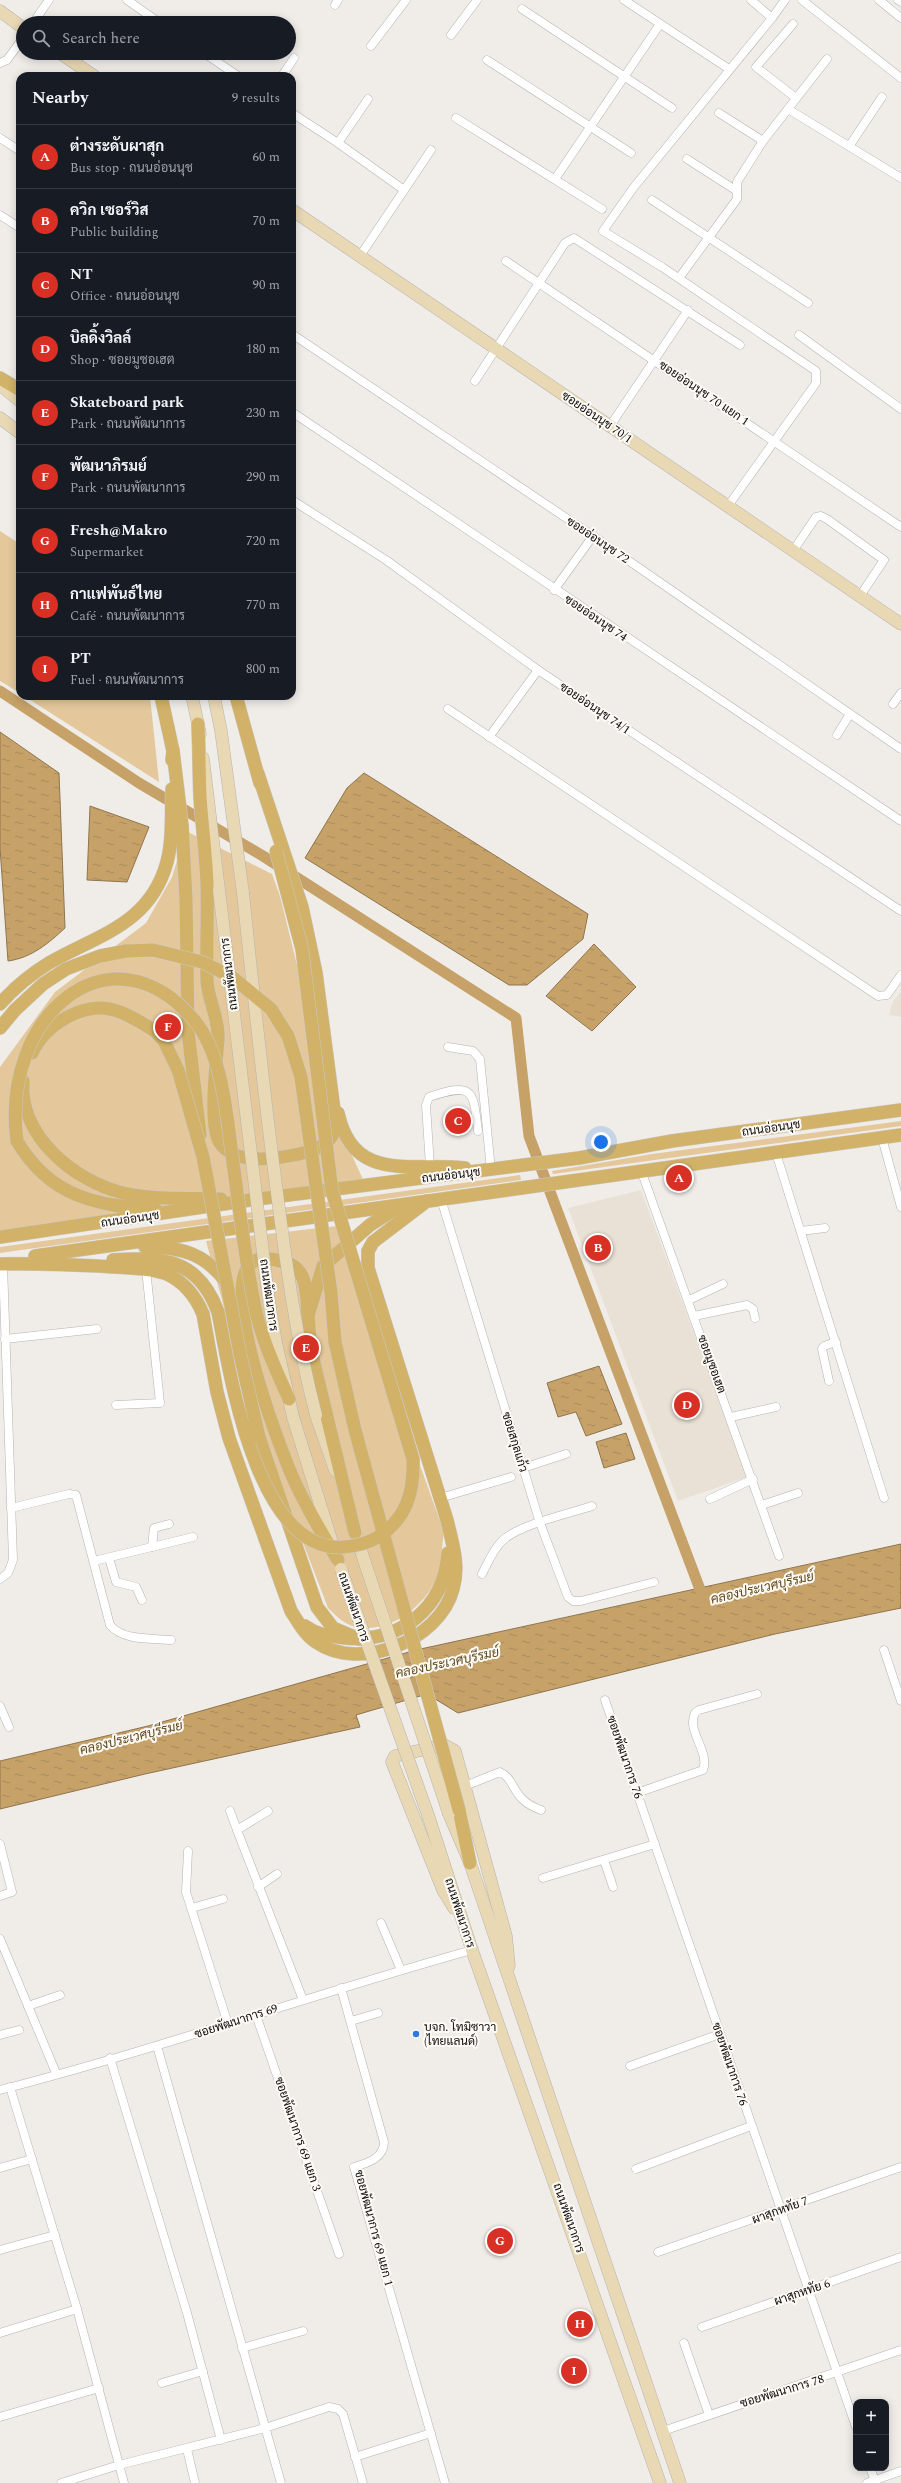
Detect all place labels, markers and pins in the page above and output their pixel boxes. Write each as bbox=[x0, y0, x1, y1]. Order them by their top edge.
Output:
pin: F bbox=[155, 1012, 181, 1042]
pin: C bbox=[445, 1106, 471, 1136]
pin: A bbox=[666, 1163, 692, 1193]
pin: B bbox=[585, 1233, 611, 1263]
pin: E bbox=[293, 1333, 319, 1363]
pin: D bbox=[674, 1390, 700, 1420]
place label: บจก. โทมิซาวา (ไทยแลนด์) bbox=[424, 2018, 496, 2051]
marker: บจก. โทมิซาวา (ไทยแลนด์) bbox=[411, 2029, 421, 2039]
pin: G bbox=[487, 2226, 513, 2256]
pin: H bbox=[567, 2309, 593, 2339]
pin: I bbox=[561, 2356, 587, 2386]

